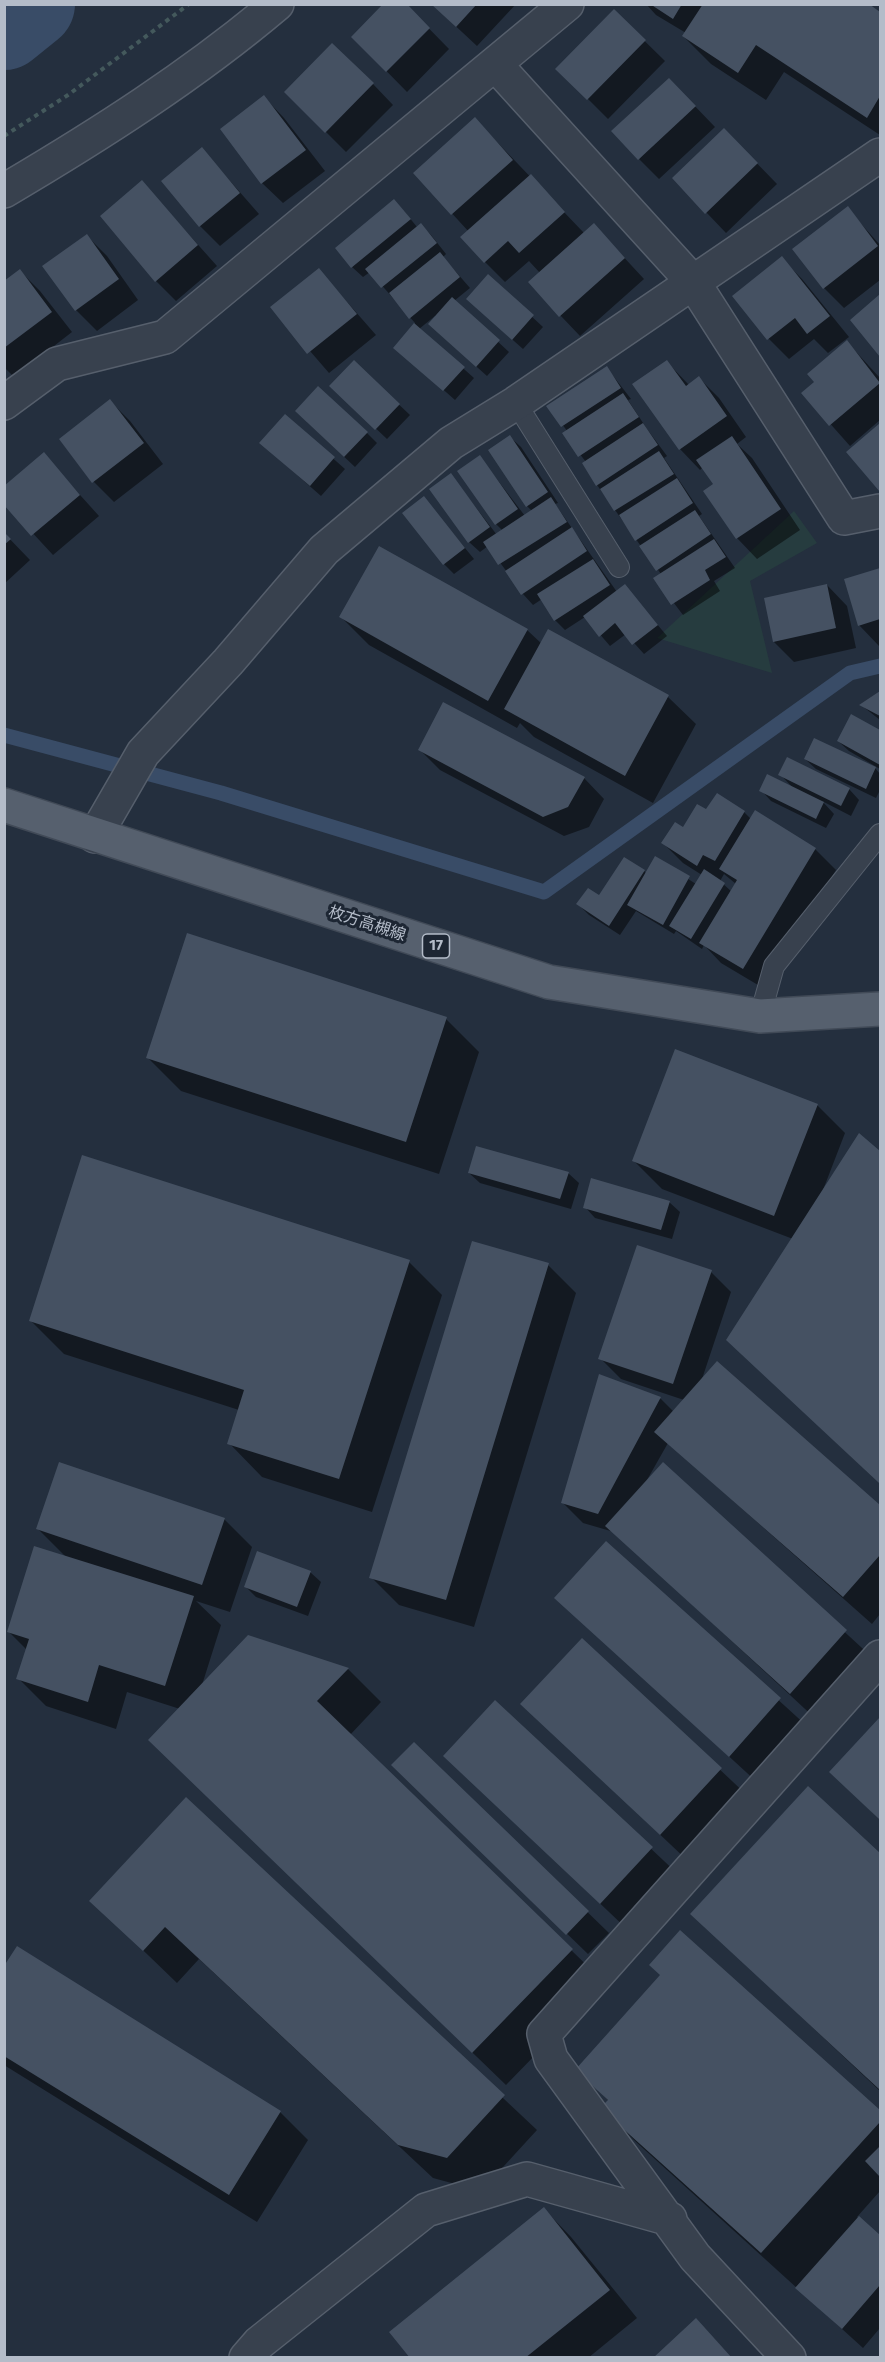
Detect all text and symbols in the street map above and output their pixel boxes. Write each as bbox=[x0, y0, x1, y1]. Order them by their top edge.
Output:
street label: 枚方高槻線 bbox=[326, 903, 408, 945]
road number: 17 bbox=[422, 934, 450, 958]

